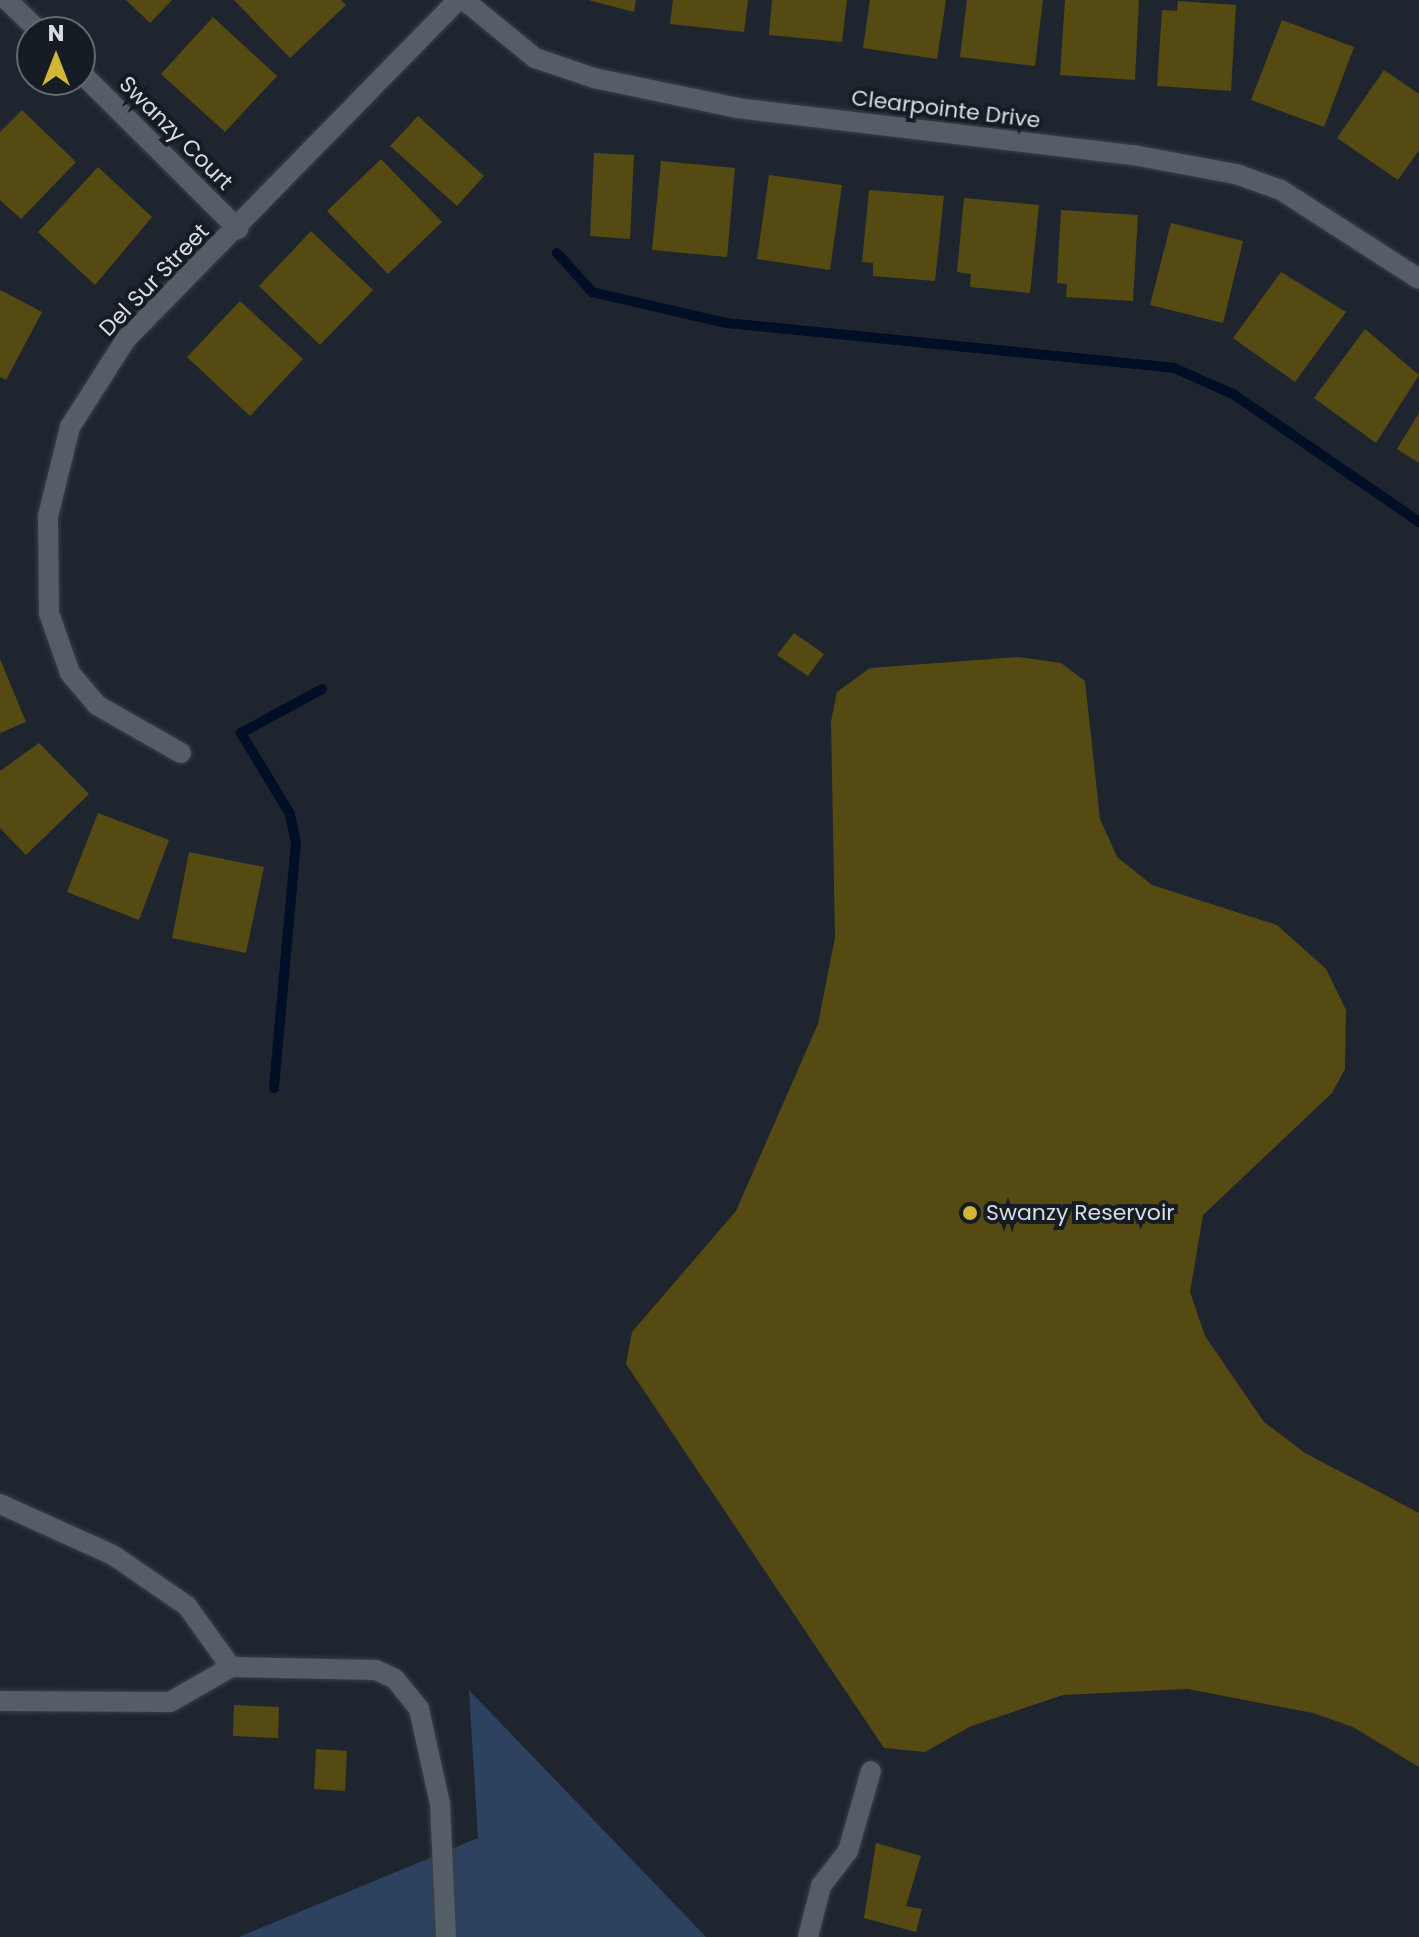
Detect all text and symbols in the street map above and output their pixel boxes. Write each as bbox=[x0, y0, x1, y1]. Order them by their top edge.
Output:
north arrow bbox=[16, 16, 96, 96]
text: N bbox=[48, 18, 64, 49]
street label: Swanzy Court bbox=[114, 71, 238, 195]
street label: Clearpointe Drive bbox=[850, 84, 1042, 134]
street label: Del Sur Street bbox=[94, 218, 214, 342]
place label: Swanzy Reservoir bbox=[986, 1200, 1175, 1226]
marker: Swanzy Reservoir bbox=[961, 1204, 979, 1222]

